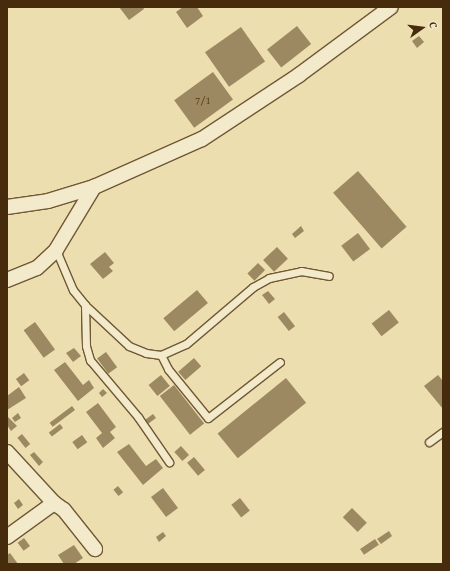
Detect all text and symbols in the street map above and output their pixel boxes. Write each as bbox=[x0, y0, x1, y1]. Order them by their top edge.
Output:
north arrow bbox=[402, 8, 442, 48]
text: С bbox=[425, 20, 442, 30]
house number: 7/1 bbox=[195, 93, 211, 107]

